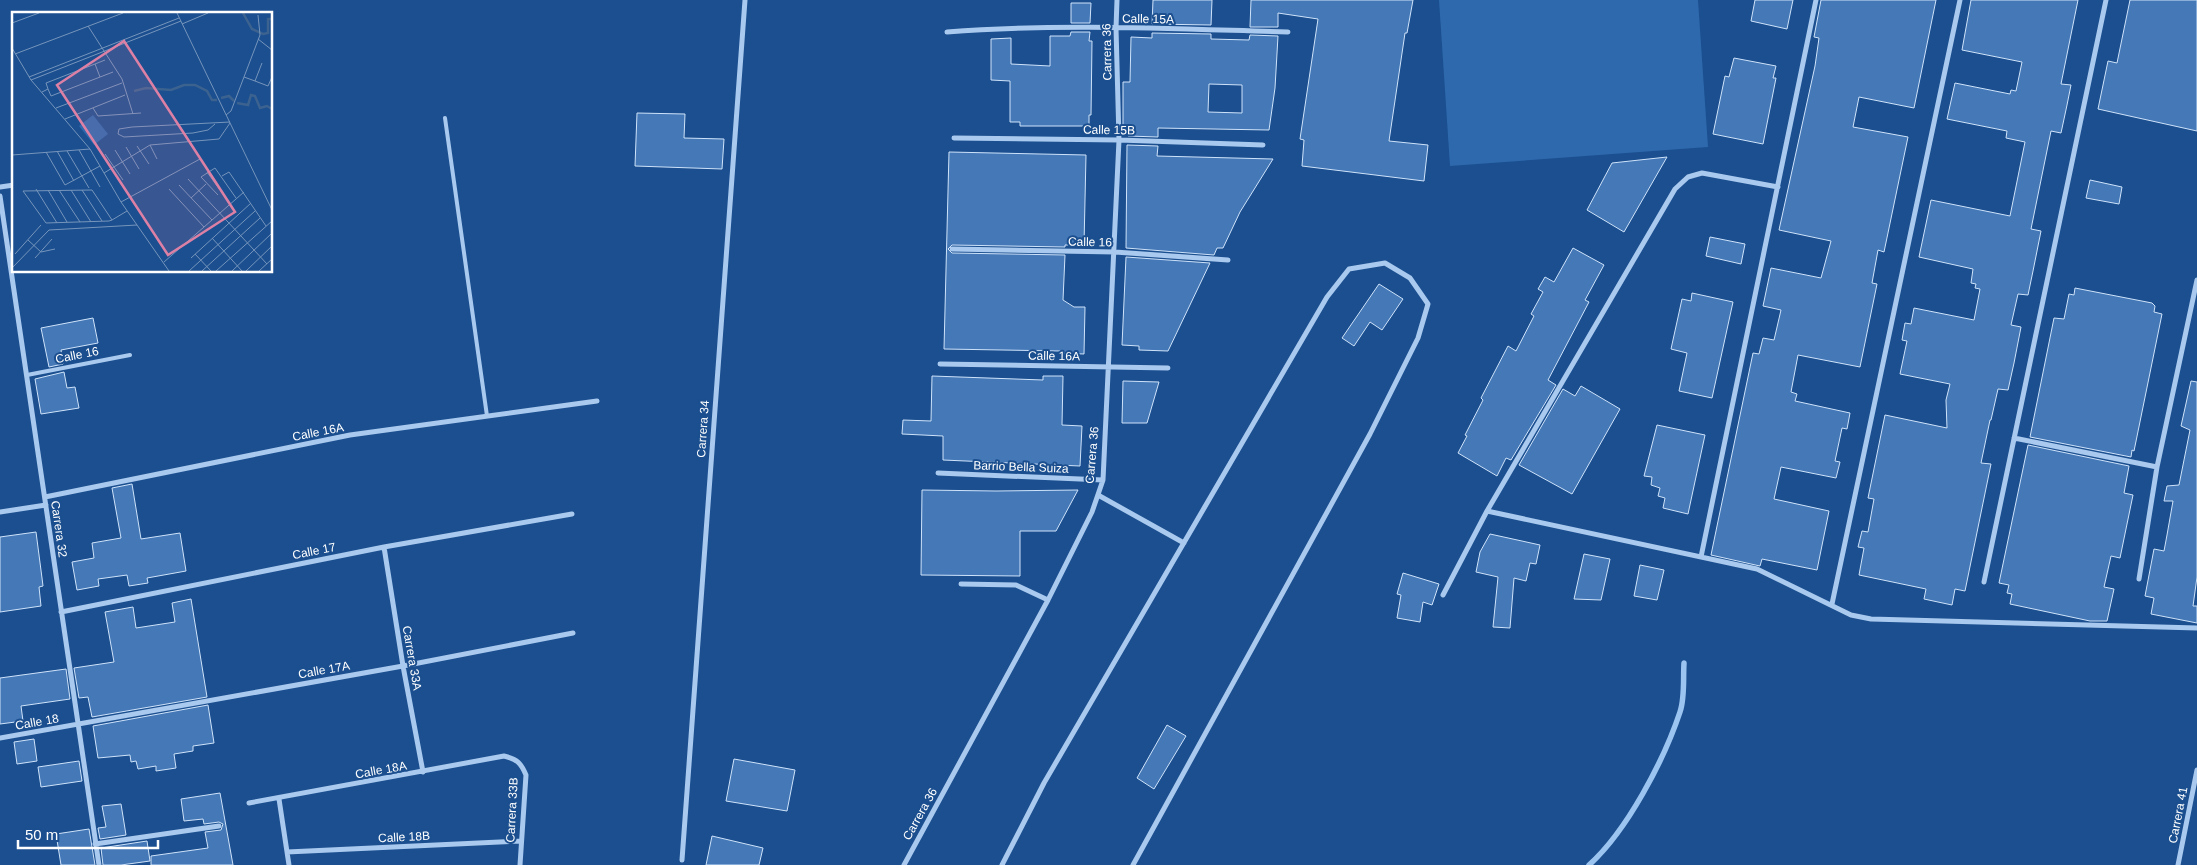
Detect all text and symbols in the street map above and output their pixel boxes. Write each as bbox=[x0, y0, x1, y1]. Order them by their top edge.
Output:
inset map bbox=[12, 12, 272, 272]
street label: Calle 15A bbox=[1122, 12, 1174, 26]
street label: Carrera 36 bbox=[1099, 23, 1114, 81]
street label: Calle 15B bbox=[1083, 123, 1135, 137]
street label: Calle 16 bbox=[1068, 235, 1112, 249]
street label: Calle 16 bbox=[54, 344, 100, 366]
street label: Calle 16A bbox=[1028, 349, 1080, 363]
street label: Carrera 34 bbox=[694, 400, 712, 458]
street label: Calle 16A bbox=[291, 420, 345, 444]
street label: Carrera 36 bbox=[1083, 425, 1102, 484]
street label: Barrio Bella Suiza bbox=[973, 458, 1069, 476]
street label: Carrera 32 bbox=[48, 500, 70, 559]
street label: Calle 17 bbox=[291, 540, 337, 562]
street label: Carrera 33A bbox=[399, 625, 425, 691]
street label: Calle 17A bbox=[297, 659, 351, 681]
street label: Calle 18 bbox=[14, 711, 60, 733]
street label: Calle 18A bbox=[354, 759, 408, 781]
street label: Carrera 33B bbox=[503, 777, 521, 843]
street label: Carrera 36 bbox=[900, 785, 940, 842]
street label: Carrera 41 bbox=[2166, 785, 2190, 844]
scale bar bbox=[18, 818, 158, 850]
text: 50 m bbox=[25, 826, 58, 843]
street label: Calle 18B bbox=[378, 829, 430, 845]

